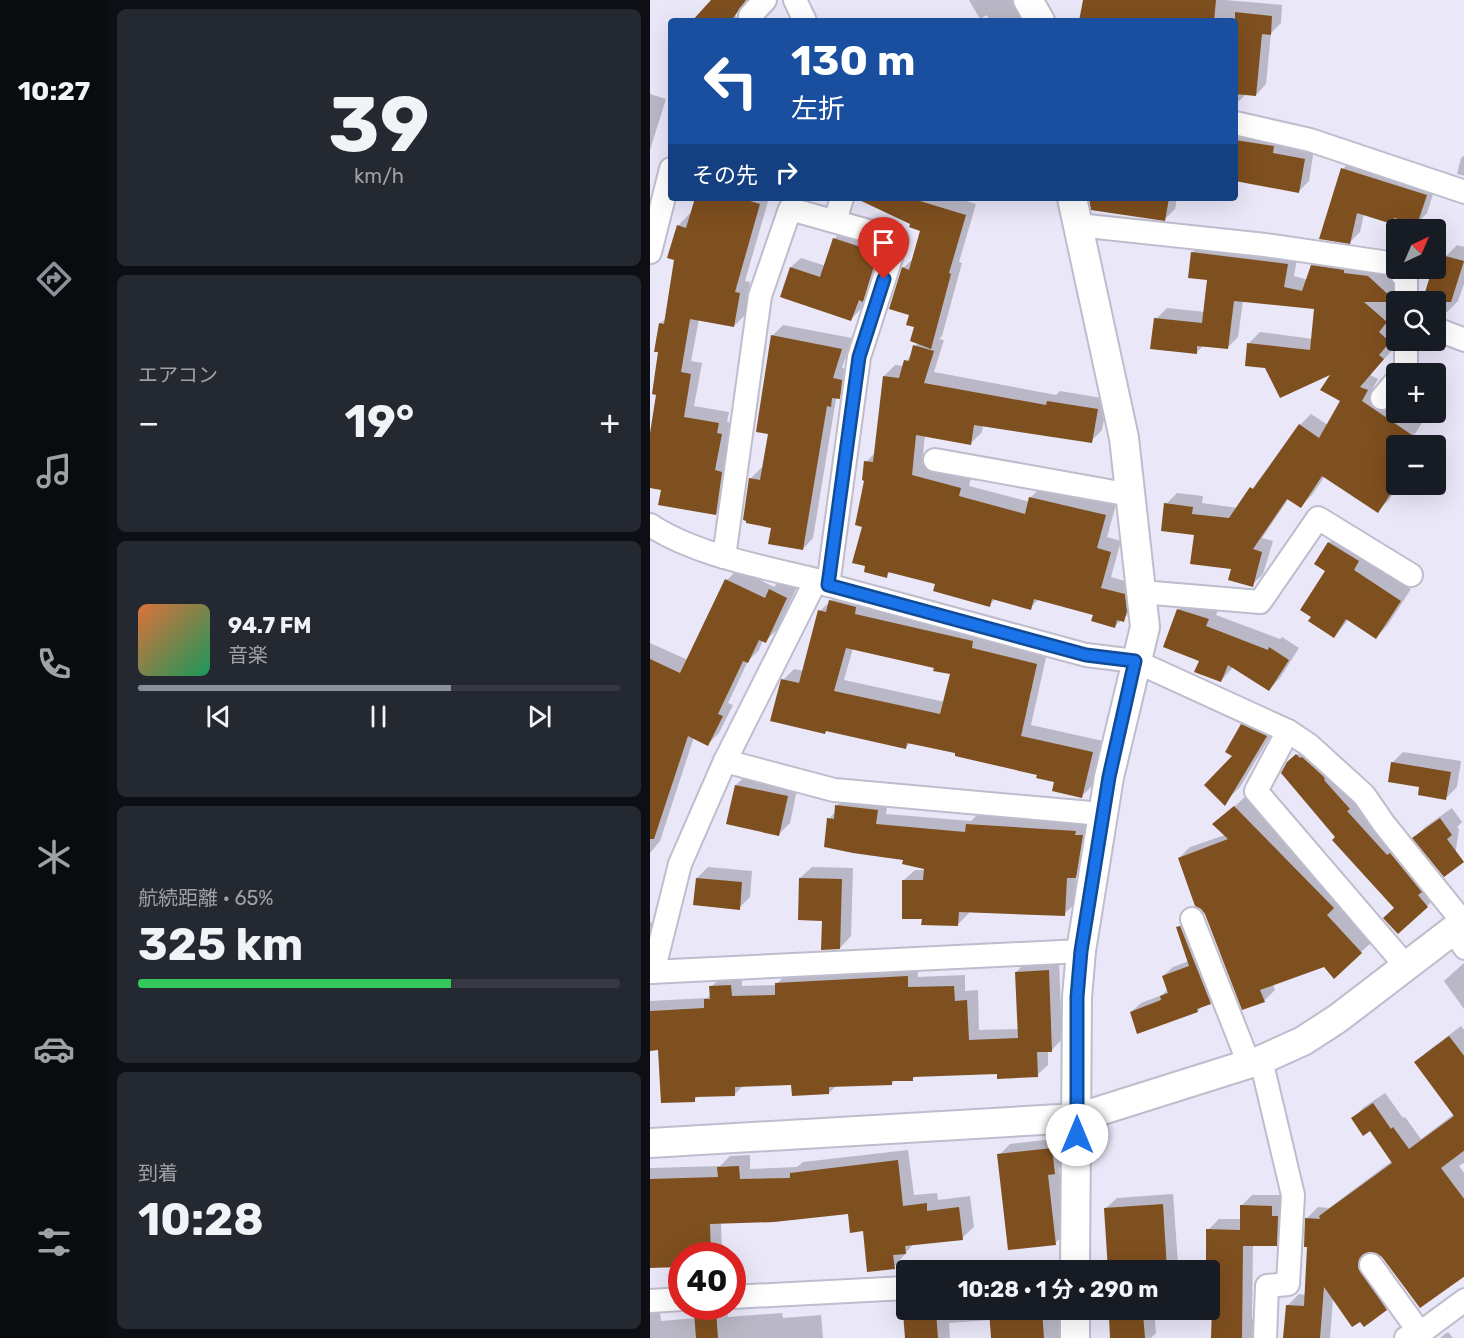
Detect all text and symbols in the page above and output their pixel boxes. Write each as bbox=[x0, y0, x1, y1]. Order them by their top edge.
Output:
text: 130 m bbox=[791, 36, 916, 86]
icon: left bbox=[692, 42, 770, 120]
text: 10:27 bbox=[18, 75, 90, 107]
text: 39 bbox=[328, 78, 430, 171]
text: 左折 bbox=[791, 93, 845, 125]
icon: right bbox=[770, 156, 803, 189]
text: その先 bbox=[692, 162, 758, 189]
text: km/h bbox=[354, 164, 404, 188]
pin bbox=[858, 217, 909, 279]
north arrow bbox=[1386, 219, 1446, 279]
map controls bbox=[1386, 219, 1446, 495]
icon: arrive bbox=[867, 226, 900, 259]
icon: directions bbox=[33, 258, 75, 300]
button: search bbox=[1386, 291, 1446, 351]
text: エアコン bbox=[138, 363, 218, 387]
button: + bbox=[1386, 363, 1446, 423]
text: 19° bbox=[345, 395, 414, 448]
text: − bbox=[138, 403, 159, 442]
text: + bbox=[599, 403, 620, 442]
button: − bbox=[1386, 435, 1446, 495]
icon: music bbox=[33, 450, 75, 492]
text: 94.7 FM bbox=[228, 612, 312, 639]
icon: phone bbox=[33, 643, 75, 685]
text: 音楽 bbox=[228, 643, 268, 667]
icon: previous bbox=[202, 700, 235, 733]
icon: pause bbox=[362, 700, 395, 733]
icon: next bbox=[523, 700, 556, 733]
icon: climate bbox=[33, 836, 75, 878]
text: 航続距離 · 65% bbox=[138, 886, 274, 910]
text: 325 km bbox=[138, 918, 303, 971]
icon: car bbox=[33, 1028, 75, 1070]
position arrow bbox=[1045, 1103, 1109, 1167]
text: 到着 bbox=[138, 1161, 178, 1185]
text: 10:28 bbox=[138, 1193, 264, 1246]
icon: filters bbox=[33, 1221, 75, 1263]
speed limit sign: 40 bbox=[668, 1242, 746, 1320]
text: 10:28 · 1 分 · 290 m bbox=[958, 1276, 1158, 1303]

